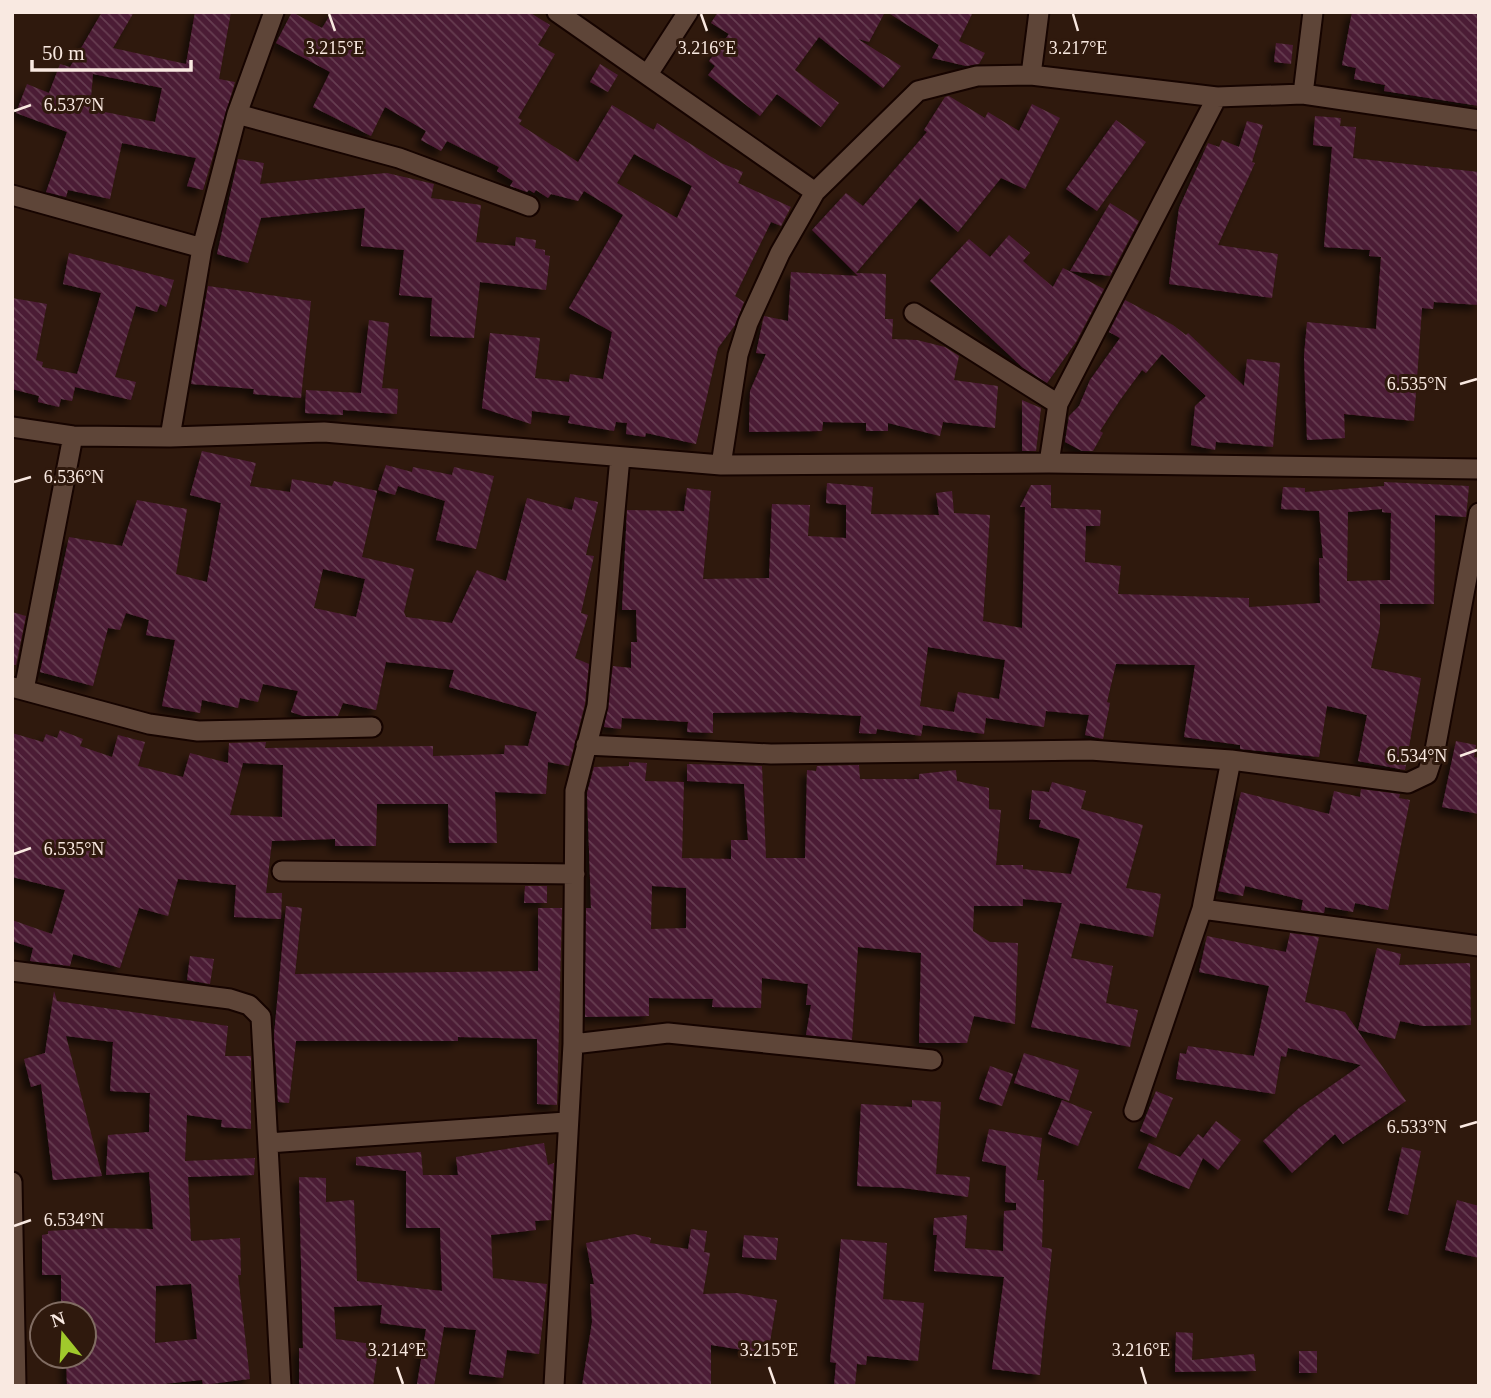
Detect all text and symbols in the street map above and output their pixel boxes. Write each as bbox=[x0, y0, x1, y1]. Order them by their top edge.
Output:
scale bar bbox=[32, 28, 191, 72]
text: 3.215°E bbox=[306, 38, 364, 58]
text: 3.216°E bbox=[678, 38, 736, 58]
text: 3.217°E bbox=[1049, 38, 1107, 58]
text: 50 m bbox=[42, 41, 85, 65]
text: 6.537°N bbox=[44, 95, 104, 115]
text: 6.535°N bbox=[1387, 374, 1447, 394]
text: 6.536°N bbox=[44, 467, 104, 487]
text: 6.534°N bbox=[1387, 746, 1447, 766]
text: 6.535°N bbox=[44, 839, 104, 859]
text: 6.533°N bbox=[1387, 1117, 1447, 1137]
text: 6.534°N bbox=[44, 1210, 104, 1230]
north arrow bbox=[28, 1300, 98, 1370]
text: N bbox=[48, 1307, 68, 1331]
text: 3.214°E bbox=[368, 1340, 426, 1360]
text: 3.215°E bbox=[740, 1340, 798, 1360]
text: 3.216°E bbox=[1112, 1340, 1170, 1360]

